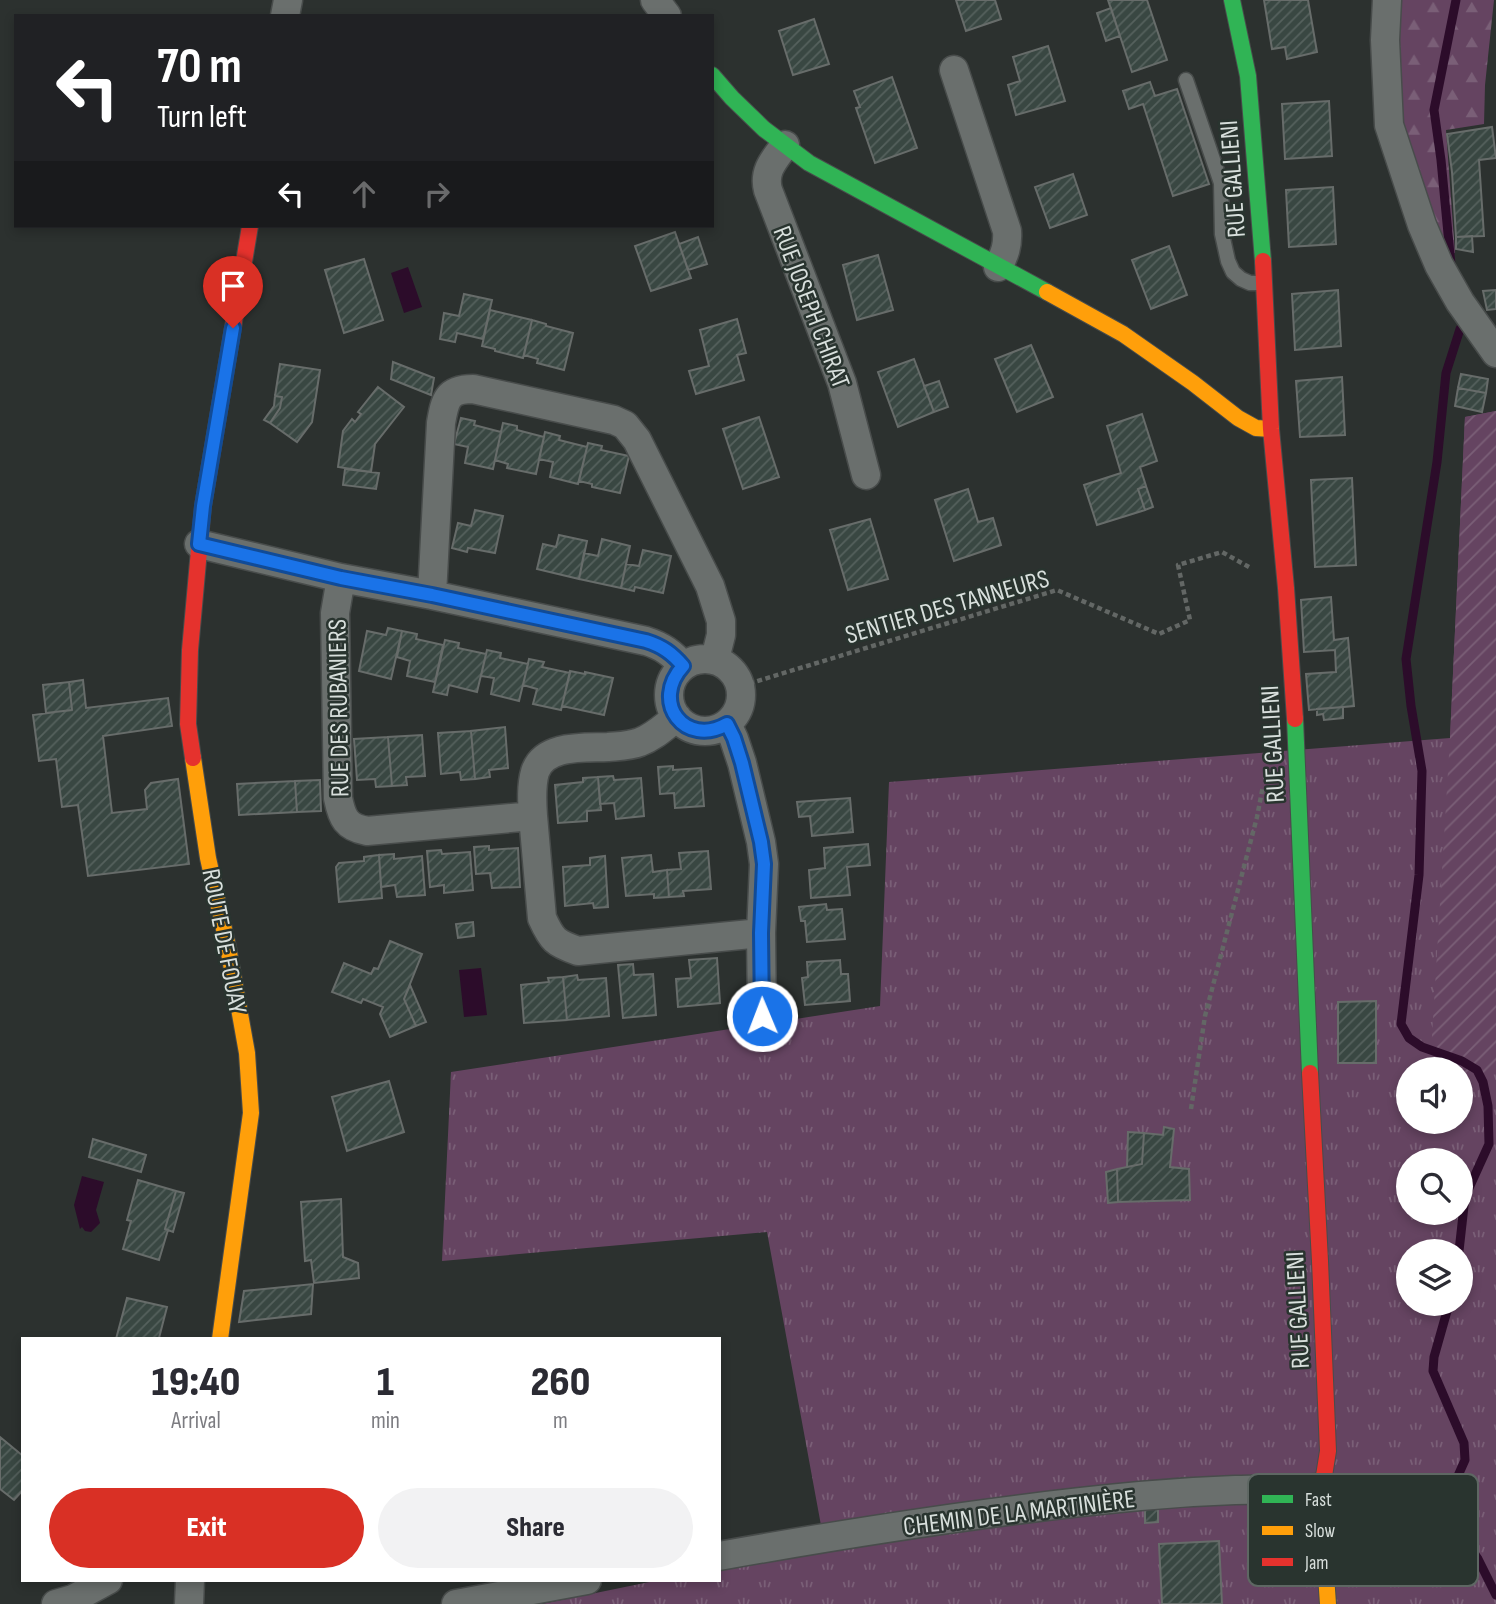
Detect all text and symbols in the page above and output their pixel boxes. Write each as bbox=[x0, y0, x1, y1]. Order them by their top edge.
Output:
text: 70 m bbox=[157, 38, 242, 97]
icon: left bbox=[42, 42, 133, 133]
text: Turn left bbox=[157, 98, 247, 137]
street label: RUE GALLIENI bbox=[1214, 119, 1253, 239]
icon: left bbox=[272, 175, 310, 213]
icon: ahead bbox=[345, 175, 383, 213]
icon: right bbox=[418, 175, 456, 213]
street label: RUE JOSEPH CHIRAT bbox=[765, 222, 856, 393]
pin bbox=[203, 256, 263, 328]
icon: arrive bbox=[214, 267, 252, 305]
street label: SENTIER DES TANNEURS bbox=[842, 564, 1053, 651]
street label: RUE DES RUBANIERS bbox=[322, 619, 357, 797]
street label: RUE GALLIENI bbox=[1255, 684, 1292, 803]
street label: ROUTE DE FOUAY bbox=[194, 866, 253, 1016]
position arrow bbox=[725, 979, 799, 1053]
map controls bbox=[1396, 1057, 1473, 1316]
button: sound bbox=[1396, 1057, 1473, 1134]
button: search bbox=[1396, 1148, 1473, 1225]
button: layers bbox=[1396, 1239, 1473, 1316]
street label: RUE GALLIENI bbox=[1280, 1250, 1317, 1369]
text: 19:40 bbox=[152, 1357, 240, 1408]
text: 1 bbox=[377, 1357, 394, 1408]
text: 260 bbox=[531, 1357, 590, 1408]
text: Arrival bbox=[171, 1407, 221, 1435]
text: min bbox=[371, 1407, 400, 1435]
text: m bbox=[553, 1407, 568, 1435]
legend bbox=[1248, 1474, 1478, 1586]
street label: CHEMIN DE LA MARTINIÈRE bbox=[901, 1484, 1137, 1543]
button: Exit bbox=[49, 1488, 364, 1568]
button: Share bbox=[378, 1488, 693, 1568]
text: Fast bbox=[1305, 1489, 1332, 1512]
text: Slow bbox=[1305, 1520, 1335, 1543]
text: Jam bbox=[1304, 1552, 1328, 1575]

